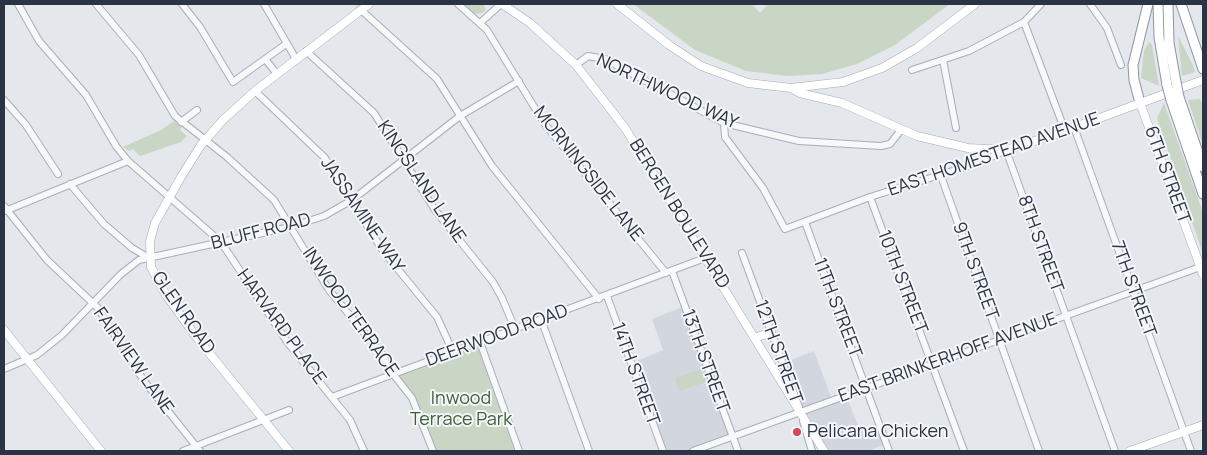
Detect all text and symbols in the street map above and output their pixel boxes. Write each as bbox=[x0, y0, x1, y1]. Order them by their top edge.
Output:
street label: NORTHWOOD WAY bbox=[593, 50, 741, 134]
street label: MORNINGSIDE LANE bbox=[529, 102, 647, 246]
street label: EAST HOMESTEAD AVENUE bbox=[885, 109, 1103, 201]
street label: KINGSLAND LANE bbox=[372, 117, 470, 247]
street label: 6TH STREET bbox=[1139, 123, 1195, 227]
street label: BERGEN BOULEVARD bbox=[624, 135, 734, 293]
street label: JASSAMINE WAY bbox=[315, 153, 409, 277]
street label: 8TH STREET bbox=[1012, 193, 1068, 295]
street label: BLUFF ROAD bbox=[209, 209, 313, 255]
street label: 9TH STREET bbox=[947, 219, 1003, 323]
street label: 10TH STREET bbox=[872, 227, 932, 337]
street label: 7TH STREET bbox=[1106, 238, 1160, 340]
street label: INWOOD TERRACE bbox=[297, 243, 403, 381]
street label: 11TH STREET bbox=[808, 255, 866, 361]
street label: HARVARD PLACE bbox=[232, 265, 330, 389]
street label: GLEN ROAD bbox=[147, 268, 219, 358]
street label: 12TH STREET bbox=[749, 297, 807, 407]
street label: DEERWOOD ROAD bbox=[423, 300, 571, 372]
street label: FAIRVIEW LANE bbox=[88, 304, 178, 418]
street label: 13TH STREET bbox=[676, 307, 734, 415]
street label: EAST BRINKERHOFF AVENUE bbox=[836, 308, 1060, 408]
street label: 14TH STREET bbox=[606, 320, 664, 428]
park label: Inwood Terrace Park bbox=[410, 388, 512, 430]
place label: Pelicana Chicken bbox=[807, 421, 948, 443]
marker: Pelicana Chicken bbox=[791, 426, 803, 438]

